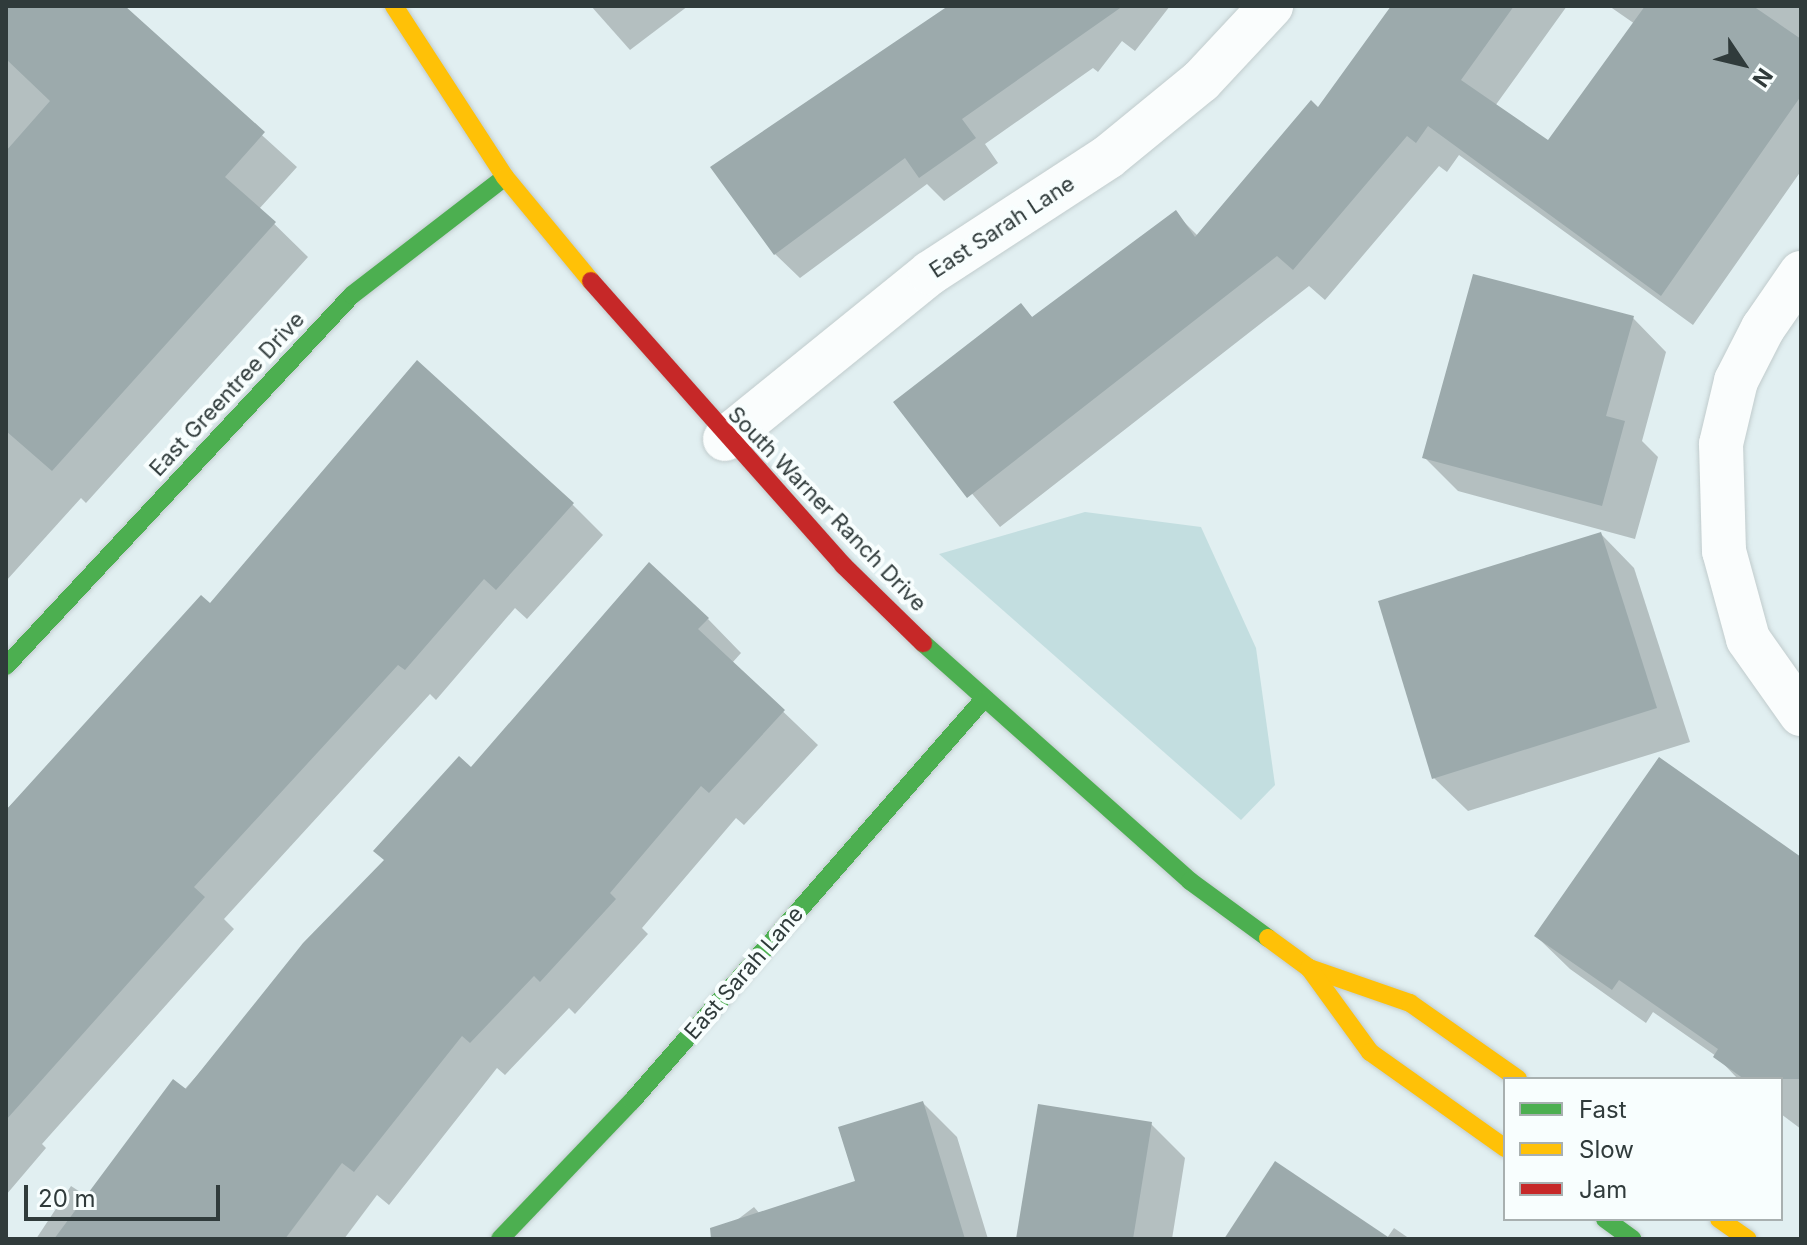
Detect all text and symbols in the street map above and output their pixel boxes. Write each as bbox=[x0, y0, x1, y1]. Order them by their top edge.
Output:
north arrow bbox=[1703, 24, 1783, 104]
text: N bbox=[1747, 63, 1778, 92]
street label: East Sarah Lane bbox=[925, 170, 1079, 284]
street label: East Greentree Drive bbox=[144, 306, 310, 482]
street label: South Warner Ranch Drive bbox=[722, 401, 932, 617]
street label: East Sarah Lane bbox=[679, 901, 809, 1045]
legend bbox=[1503, 1077, 1783, 1221]
text: Fast bbox=[1579, 1095, 1627, 1124]
text: Slow bbox=[1579, 1135, 1634, 1164]
scale bar bbox=[28, 1169, 224, 1219]
text: Jam bbox=[1579, 1175, 1627, 1204]
text: 20 m bbox=[38, 1184, 96, 1213]

